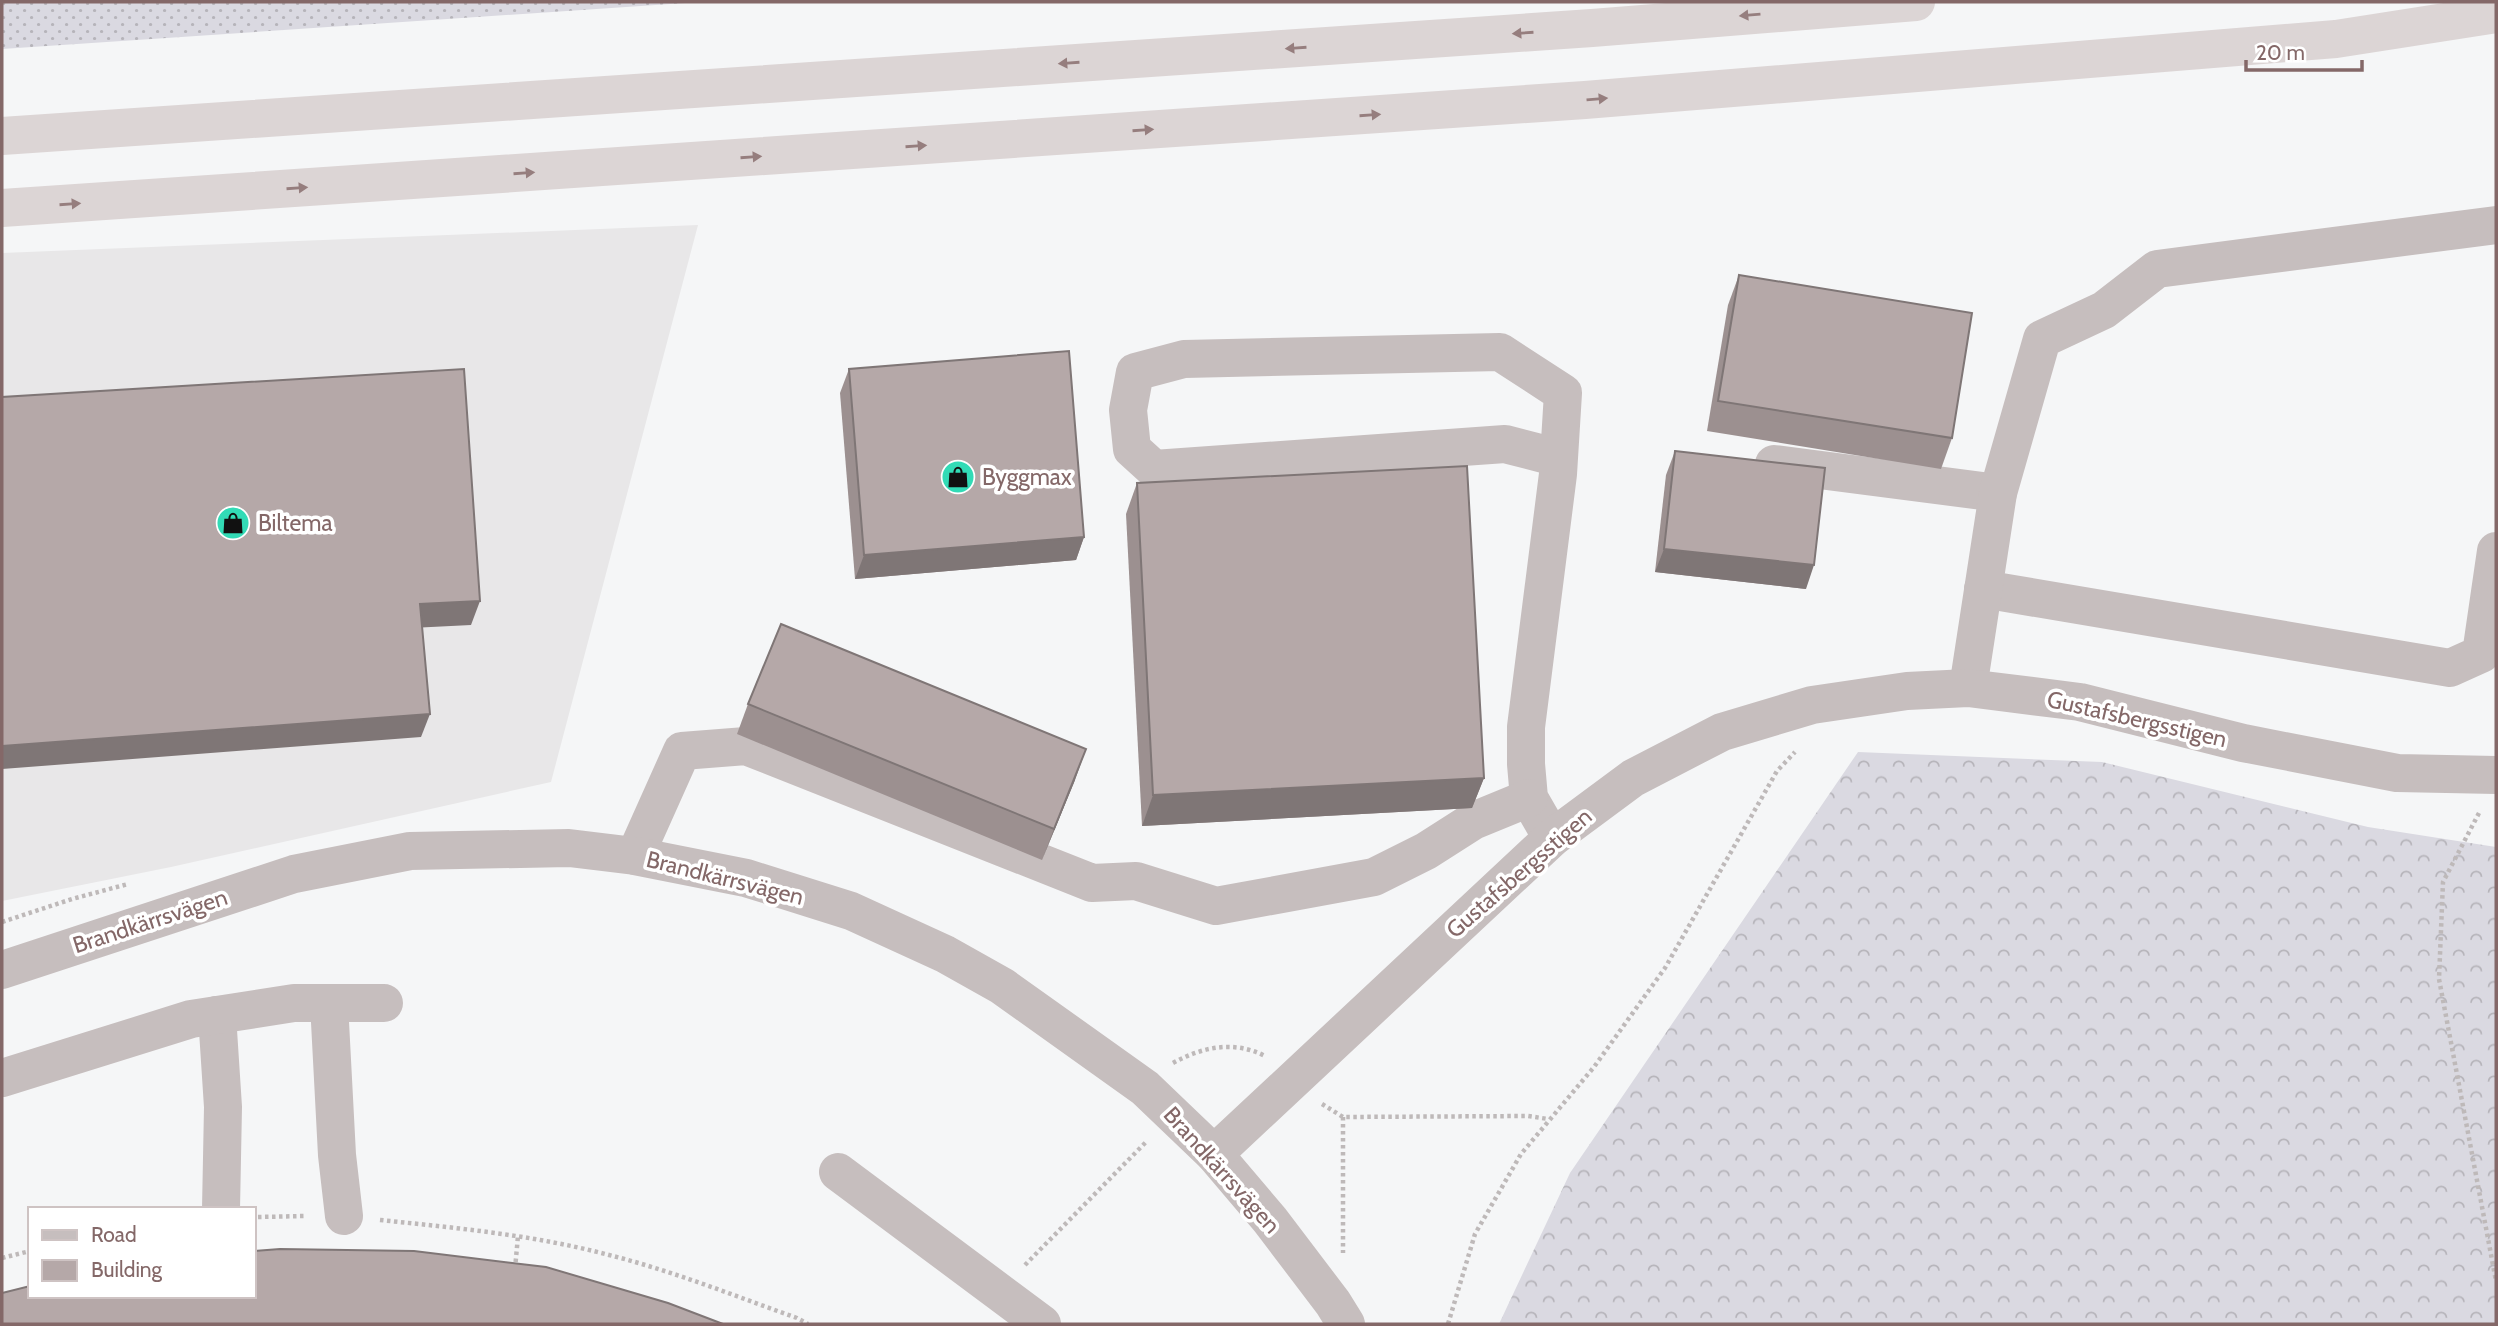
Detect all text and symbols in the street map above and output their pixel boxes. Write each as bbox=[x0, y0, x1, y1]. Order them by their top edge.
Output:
one-way arrow bbox=[1739, 10, 1761, 21]
one-way arrow bbox=[1512, 27, 1534, 38]
scale bar bbox=[2246, 28, 2362, 72]
text: 20 m bbox=[2256, 40, 2305, 65]
one-way arrow bbox=[1285, 43, 1307, 54]
one-way arrow bbox=[1058, 58, 1080, 69]
one-way arrow bbox=[1586, 93, 1608, 104]
one-way arrow bbox=[1359, 109, 1381, 120]
one-way arrow bbox=[1132, 125, 1154, 136]
one-way arrow bbox=[905, 140, 927, 151]
one-way arrow bbox=[740, 151, 762, 162]
one-way arrow bbox=[513, 167, 535, 178]
one-way arrow bbox=[286, 182, 308, 193]
one-way arrow bbox=[59, 198, 81, 209]
shop icon: Byggmax bbox=[939, 458, 977, 496]
place label: Byggmax bbox=[982, 463, 1072, 491]
shop icon: Biltema bbox=[214, 504, 252, 542]
place label: Biltema bbox=[258, 509, 332, 537]
street label: Gustafsbergsstigen bbox=[2044, 685, 2230, 753]
street label: Gustafsbergsstigen bbox=[1441, 802, 1597, 944]
street label: Brandkärrsvägen bbox=[644, 845, 806, 911]
street label: Brandkärrsvägen bbox=[69, 883, 231, 959]
street label: Brandkärrsvägen bbox=[1158, 1101, 1286, 1239]
legend bbox=[28, 1207, 256, 1298]
text: Road bbox=[91, 1222, 137, 1247]
text: Building bbox=[91, 1257, 163, 1282]

